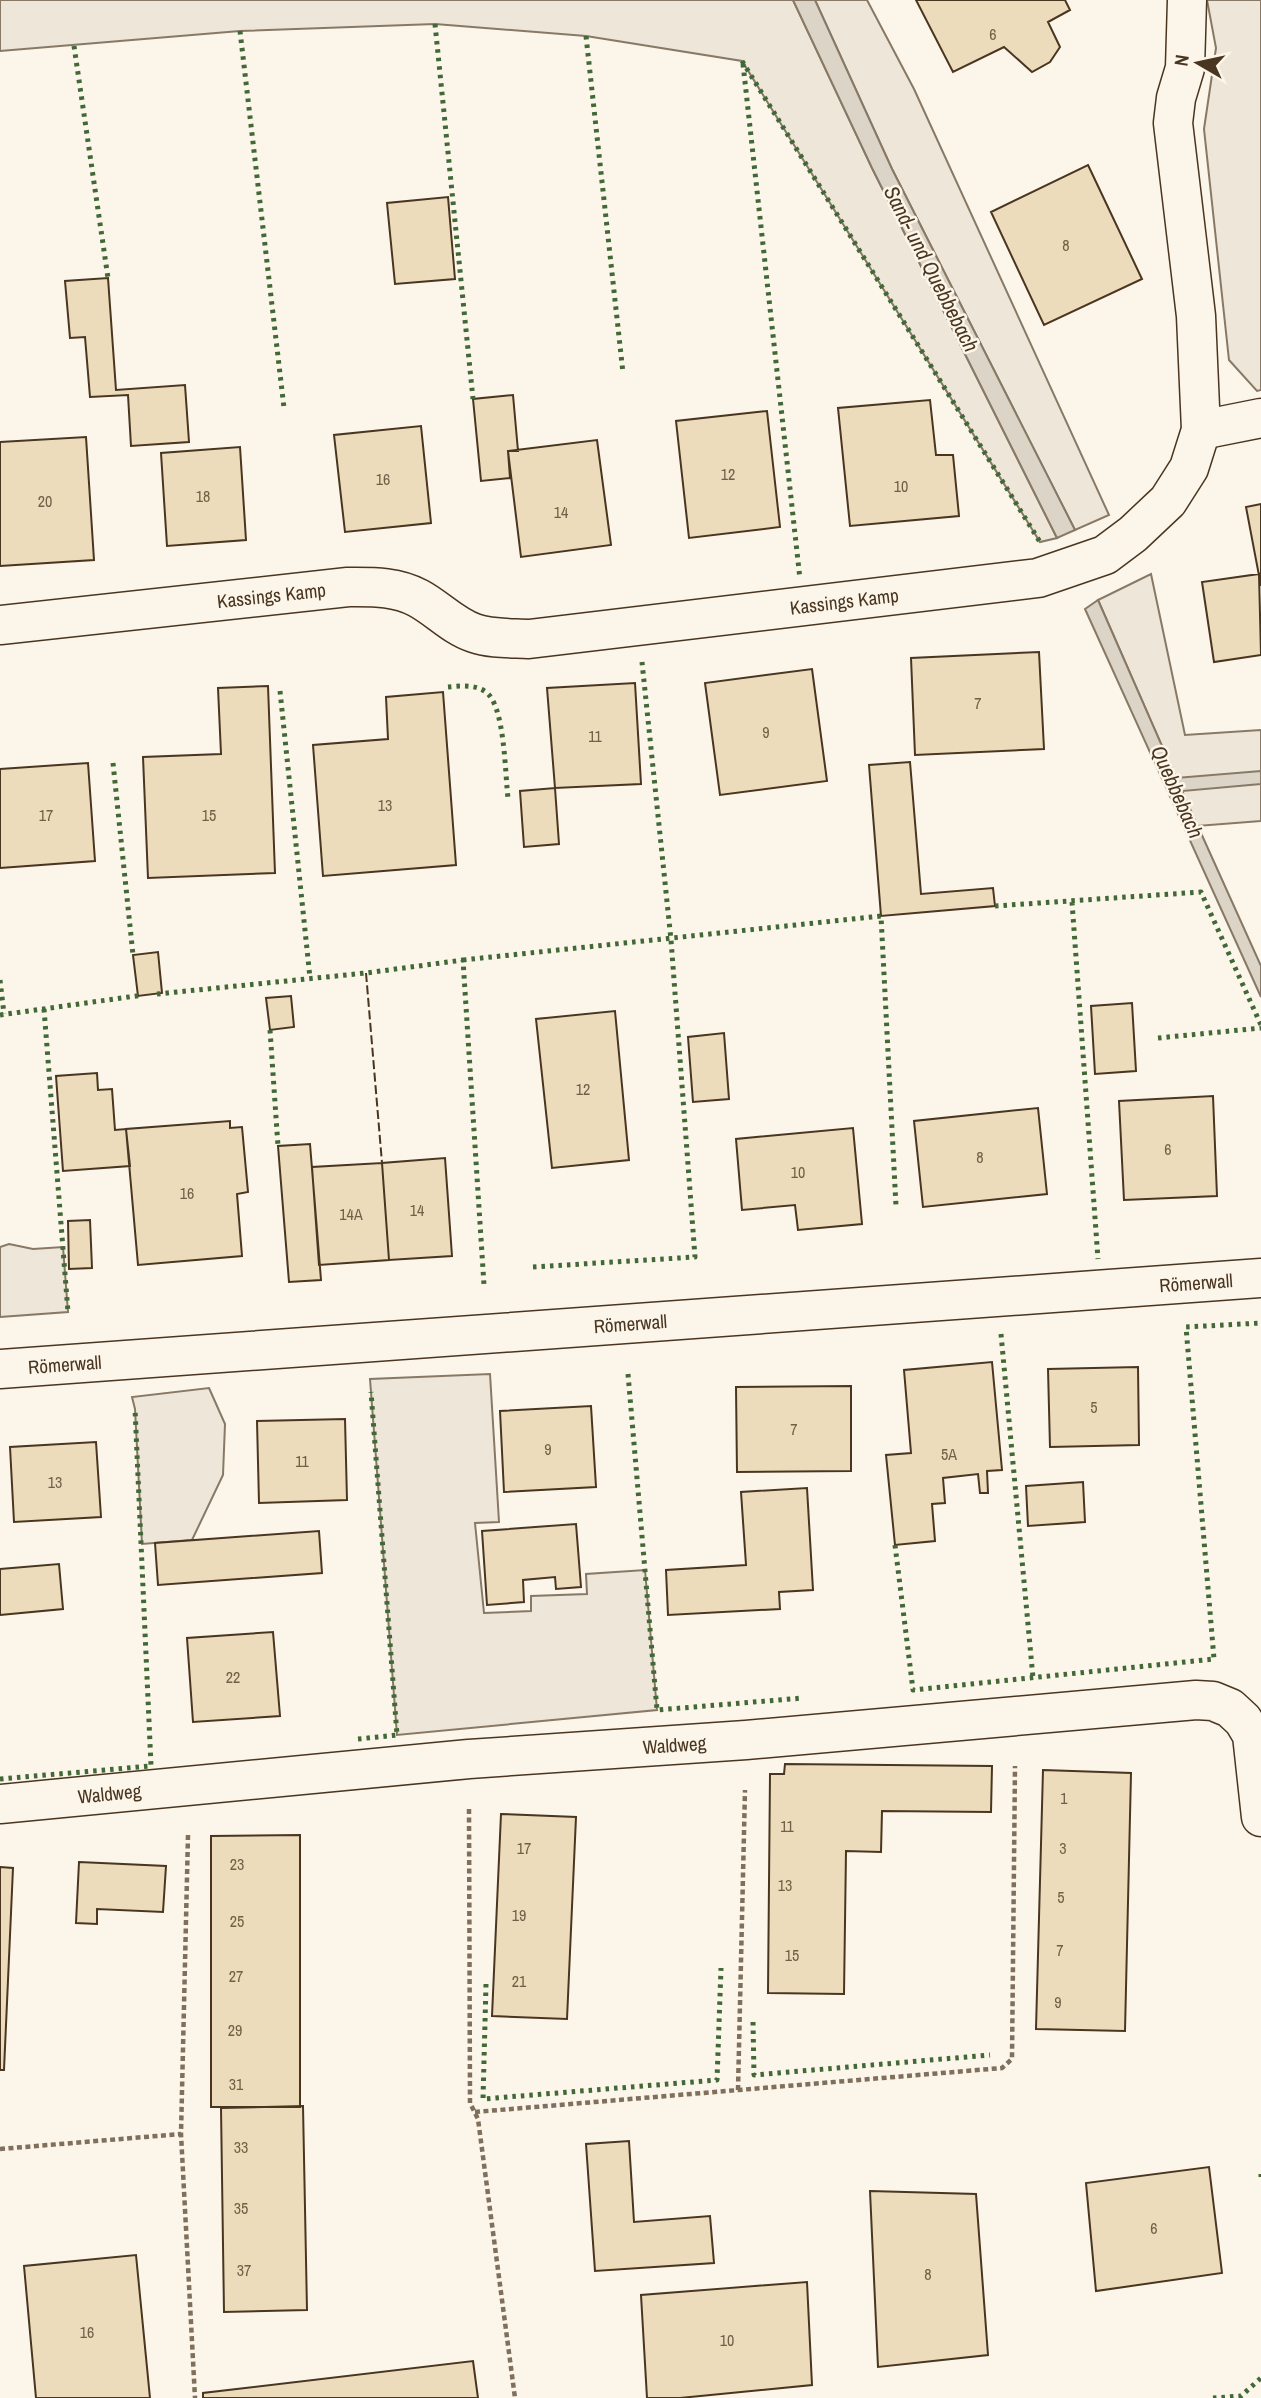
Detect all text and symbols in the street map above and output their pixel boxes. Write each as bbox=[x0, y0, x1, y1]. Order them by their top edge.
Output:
house number: 6 bbox=[989, 23, 997, 45]
north arrow bbox=[1163, 28, 1233, 98]
text: N bbox=[1167, 53, 1195, 68]
water label: Sand- und Quebbebach bbox=[877, 181, 986, 357]
house number: 8 bbox=[1062, 234, 1070, 256]
house number: 12 bbox=[721, 463, 735, 485]
house number: 16 bbox=[376, 468, 390, 490]
house number: 10 bbox=[894, 475, 908, 497]
house number: 18 bbox=[196, 485, 210, 507]
house number: 20 bbox=[38, 490, 52, 512]
house number: 14 bbox=[554, 501, 568, 523]
street label: Kassings Kamp bbox=[216, 577, 327, 614]
street label: Kassings Kamp bbox=[788, 582, 900, 621]
house number: 7 bbox=[974, 692, 982, 714]
house number: 9 bbox=[762, 721, 770, 743]
house number: 11 bbox=[588, 725, 603, 747]
water label: Quebbebach bbox=[1144, 741, 1211, 843]
house number: 13 bbox=[378, 794, 392, 816]
house number: 17 bbox=[39, 804, 53, 826]
house number: 15 bbox=[202, 804, 216, 826]
house number: 12 bbox=[576, 1078, 590, 1100]
house number: 6 bbox=[1164, 1138, 1172, 1160]
house number: 8 bbox=[976, 1146, 984, 1168]
house number: 10 bbox=[791, 1161, 805, 1183]
house number: 16 bbox=[180, 1182, 194, 1204]
house number: 14 bbox=[410, 1199, 424, 1221]
house number: 14A bbox=[339, 1203, 363, 1225]
street label: Römerwall bbox=[1158, 1267, 1234, 1298]
street label: Römerwall bbox=[593, 1308, 668, 1339]
street label: Römerwall bbox=[27, 1349, 102, 1380]
house number: 5 bbox=[1090, 1396, 1098, 1418]
house number: 7 bbox=[790, 1418, 798, 1440]
house number: 9 bbox=[544, 1438, 552, 1460]
house number: 5A bbox=[941, 1443, 957, 1465]
house number: 11 bbox=[295, 1450, 310, 1472]
house number: 13 bbox=[48, 1471, 62, 1493]
house number: 22 bbox=[226, 1666, 240, 1688]
street label: Waldweg bbox=[642, 1730, 707, 1760]
street label: Waldweg bbox=[77, 1777, 143, 1809]
house number: 1 bbox=[1060, 1787, 1068, 1809]
house number: 11 bbox=[780, 1815, 795, 1837]
house number: 17 bbox=[517, 1837, 531, 1859]
house number: 3 bbox=[1059, 1837, 1067, 1859]
house number: 23 bbox=[230, 1853, 244, 1875]
house number: 13 bbox=[778, 1874, 792, 1896]
house number: 5 bbox=[1057, 1886, 1065, 1908]
house number: 19 bbox=[512, 1904, 526, 1926]
house number: 25 bbox=[230, 1910, 244, 1932]
house number: 7 bbox=[1056, 1939, 1064, 1961]
house number: 15 bbox=[785, 1944, 799, 1966]
house number: 27 bbox=[229, 1965, 243, 1987]
house number: 21 bbox=[512, 1970, 527, 1992]
house number: 9 bbox=[1054, 1991, 1062, 2013]
house number: 29 bbox=[228, 2019, 242, 2041]
house number: 31 bbox=[229, 2073, 244, 2095]
house number: 33 bbox=[234, 2136, 248, 2158]
house number: 35 bbox=[234, 2197, 248, 2219]
house number: 6 bbox=[1150, 2217, 1158, 2239]
house number: 37 bbox=[237, 2259, 251, 2281]
house number: 8 bbox=[924, 2263, 932, 2285]
house number: 16 bbox=[80, 2321, 94, 2343]
house number: 10 bbox=[720, 2329, 734, 2351]

